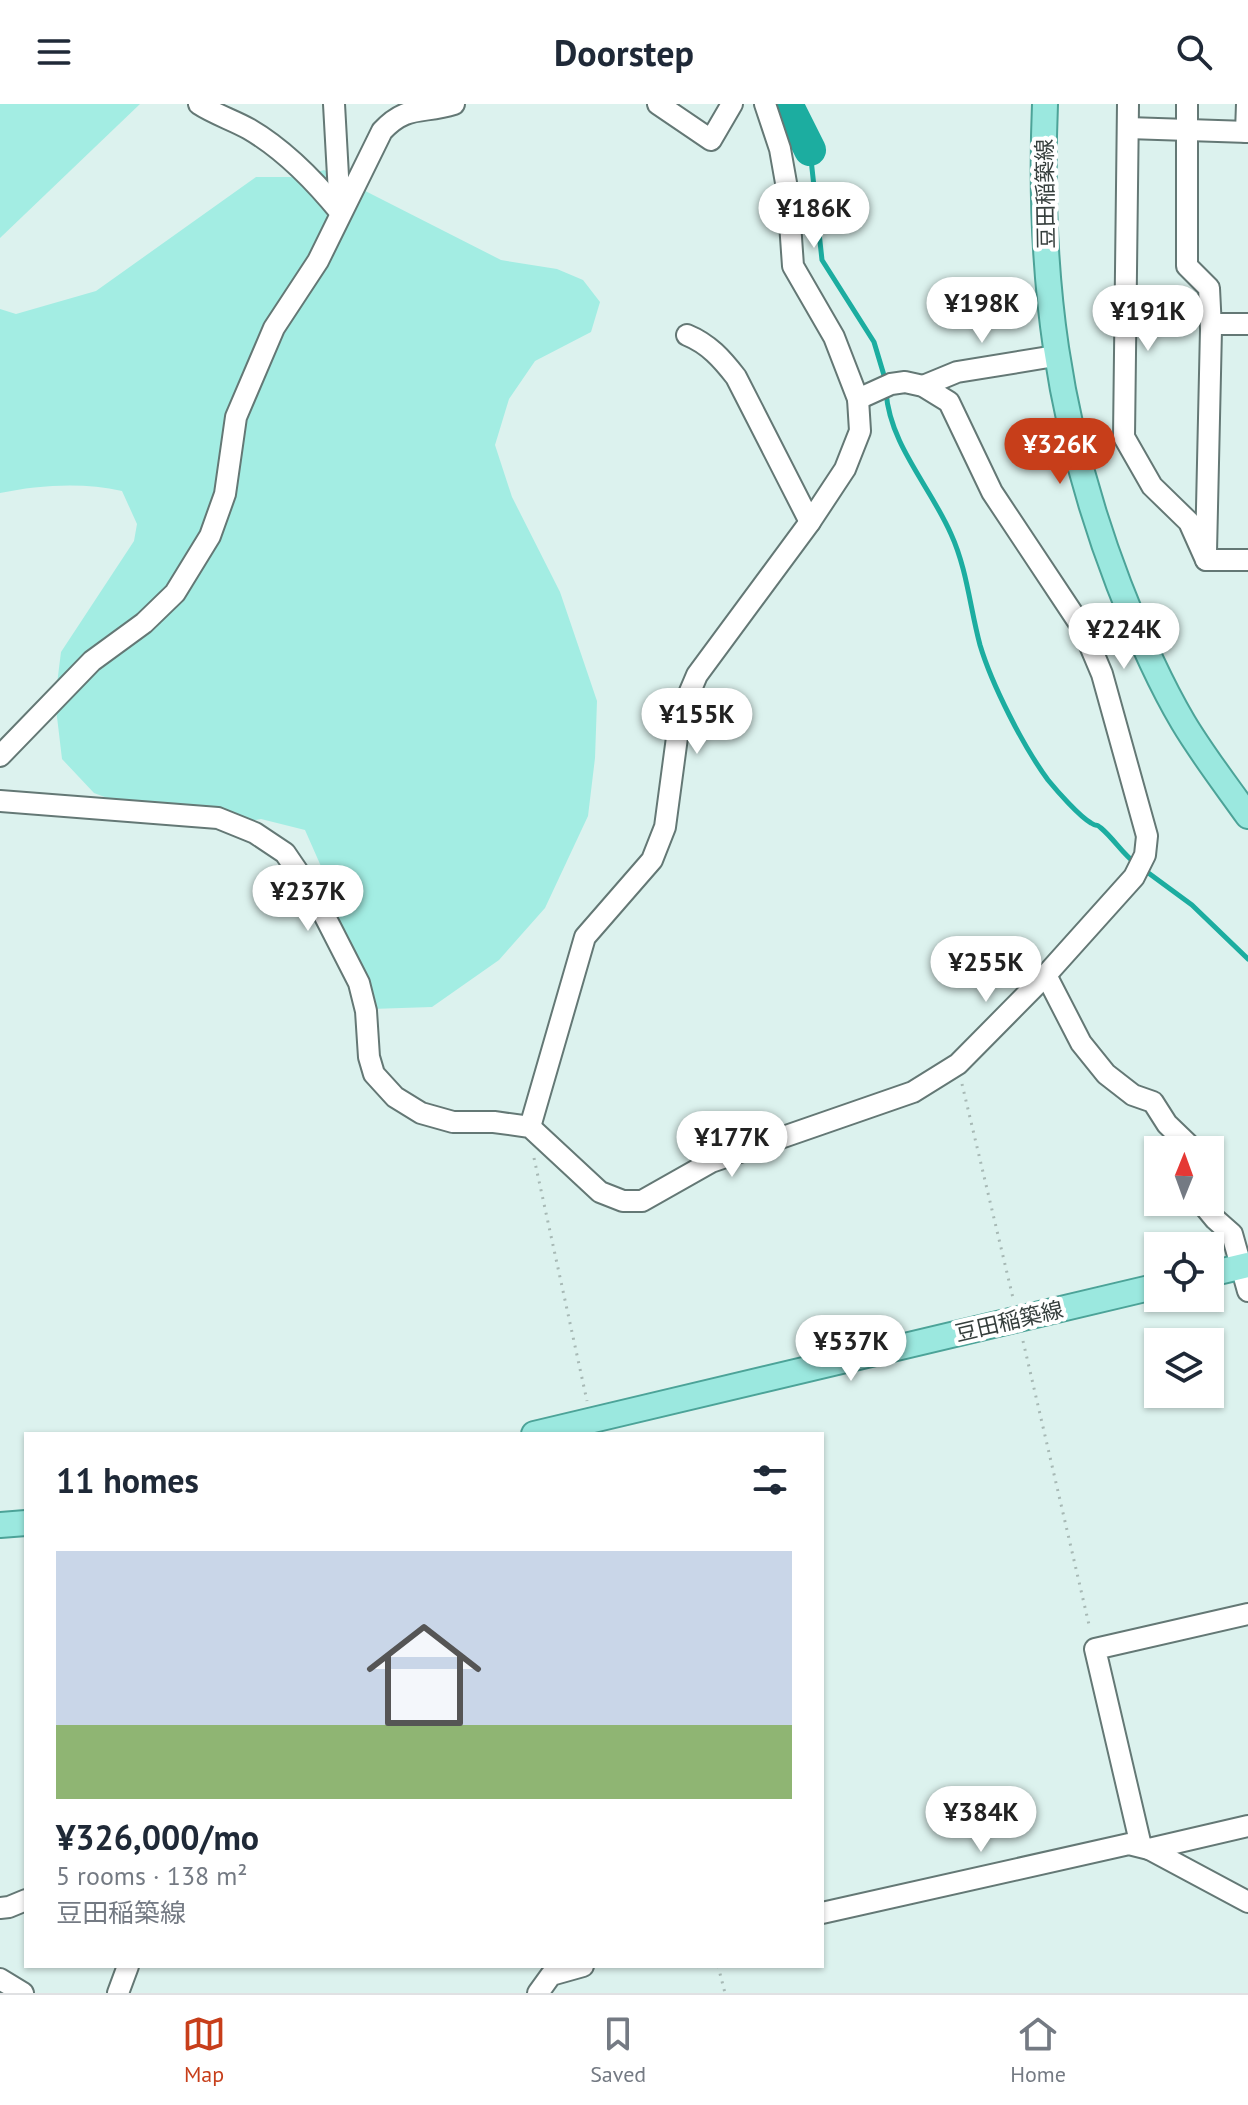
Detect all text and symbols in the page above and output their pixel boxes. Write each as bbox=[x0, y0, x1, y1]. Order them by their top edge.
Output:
text: Doorstep bbox=[554, 29, 694, 76]
icon: menu bbox=[32, 30, 76, 74]
icon: search bbox=[1172, 30, 1216, 74]
street label: 豆田稲築線 bbox=[1030, 139, 1060, 249]
pin: ¥186K bbox=[758, 182, 870, 250]
text: ¥186K bbox=[776, 191, 852, 224]
pin: ¥198K bbox=[926, 277, 1038, 345]
pin: ¥191K bbox=[1092, 285, 1204, 353]
text: ¥198K bbox=[944, 286, 1020, 319]
text: ¥191K bbox=[1110, 294, 1186, 327]
pin: ¥326K bbox=[1004, 418, 1116, 486]
text: ¥326K bbox=[1022, 427, 1098, 460]
pin: ¥224K bbox=[1068, 603, 1180, 671]
text: ¥224K bbox=[1086, 612, 1162, 645]
pin: ¥155K bbox=[641, 688, 753, 756]
text: ¥155K bbox=[659, 697, 735, 730]
pin: ¥237K bbox=[252, 865, 364, 933]
text: ¥237K bbox=[270, 874, 346, 907]
pin: ¥255K bbox=[930, 936, 1042, 1004]
text: ¥255K bbox=[948, 945, 1024, 978]
pin: ¥177K bbox=[676, 1111, 788, 1179]
text: ¥177K bbox=[694, 1120, 770, 1153]
north arrow bbox=[1144, 1136, 1224, 1216]
map controls bbox=[1144, 1136, 1224, 1408]
button: locate bbox=[1144, 1232, 1224, 1312]
street label: 豆田稲築線 bbox=[952, 1295, 1066, 1347]
pin: ¥537K bbox=[795, 1315, 907, 1383]
text: ¥537K bbox=[813, 1324, 889, 1357]
button: layers bbox=[1144, 1328, 1224, 1408]
text: 11 homes bbox=[56, 1458, 199, 1502]
icon: filters bbox=[748, 1458, 792, 1502]
icon: home bbox=[352, 1603, 496, 1747]
pin: ¥384K bbox=[925, 1786, 1037, 1854]
text: ¥384K bbox=[943, 1795, 1019, 1828]
text: ¥326,000/mo bbox=[56, 1815, 259, 1859]
text: 5 rooms · 138 m² bbox=[56, 1859, 248, 1892]
text: 豆田稲築線 bbox=[56, 1896, 186, 1929]
tab: Map bbox=[182, 2012, 226, 2088]
tab: Saved bbox=[590, 2012, 646, 2088]
tab: Home bbox=[1010, 2012, 1066, 2088]

